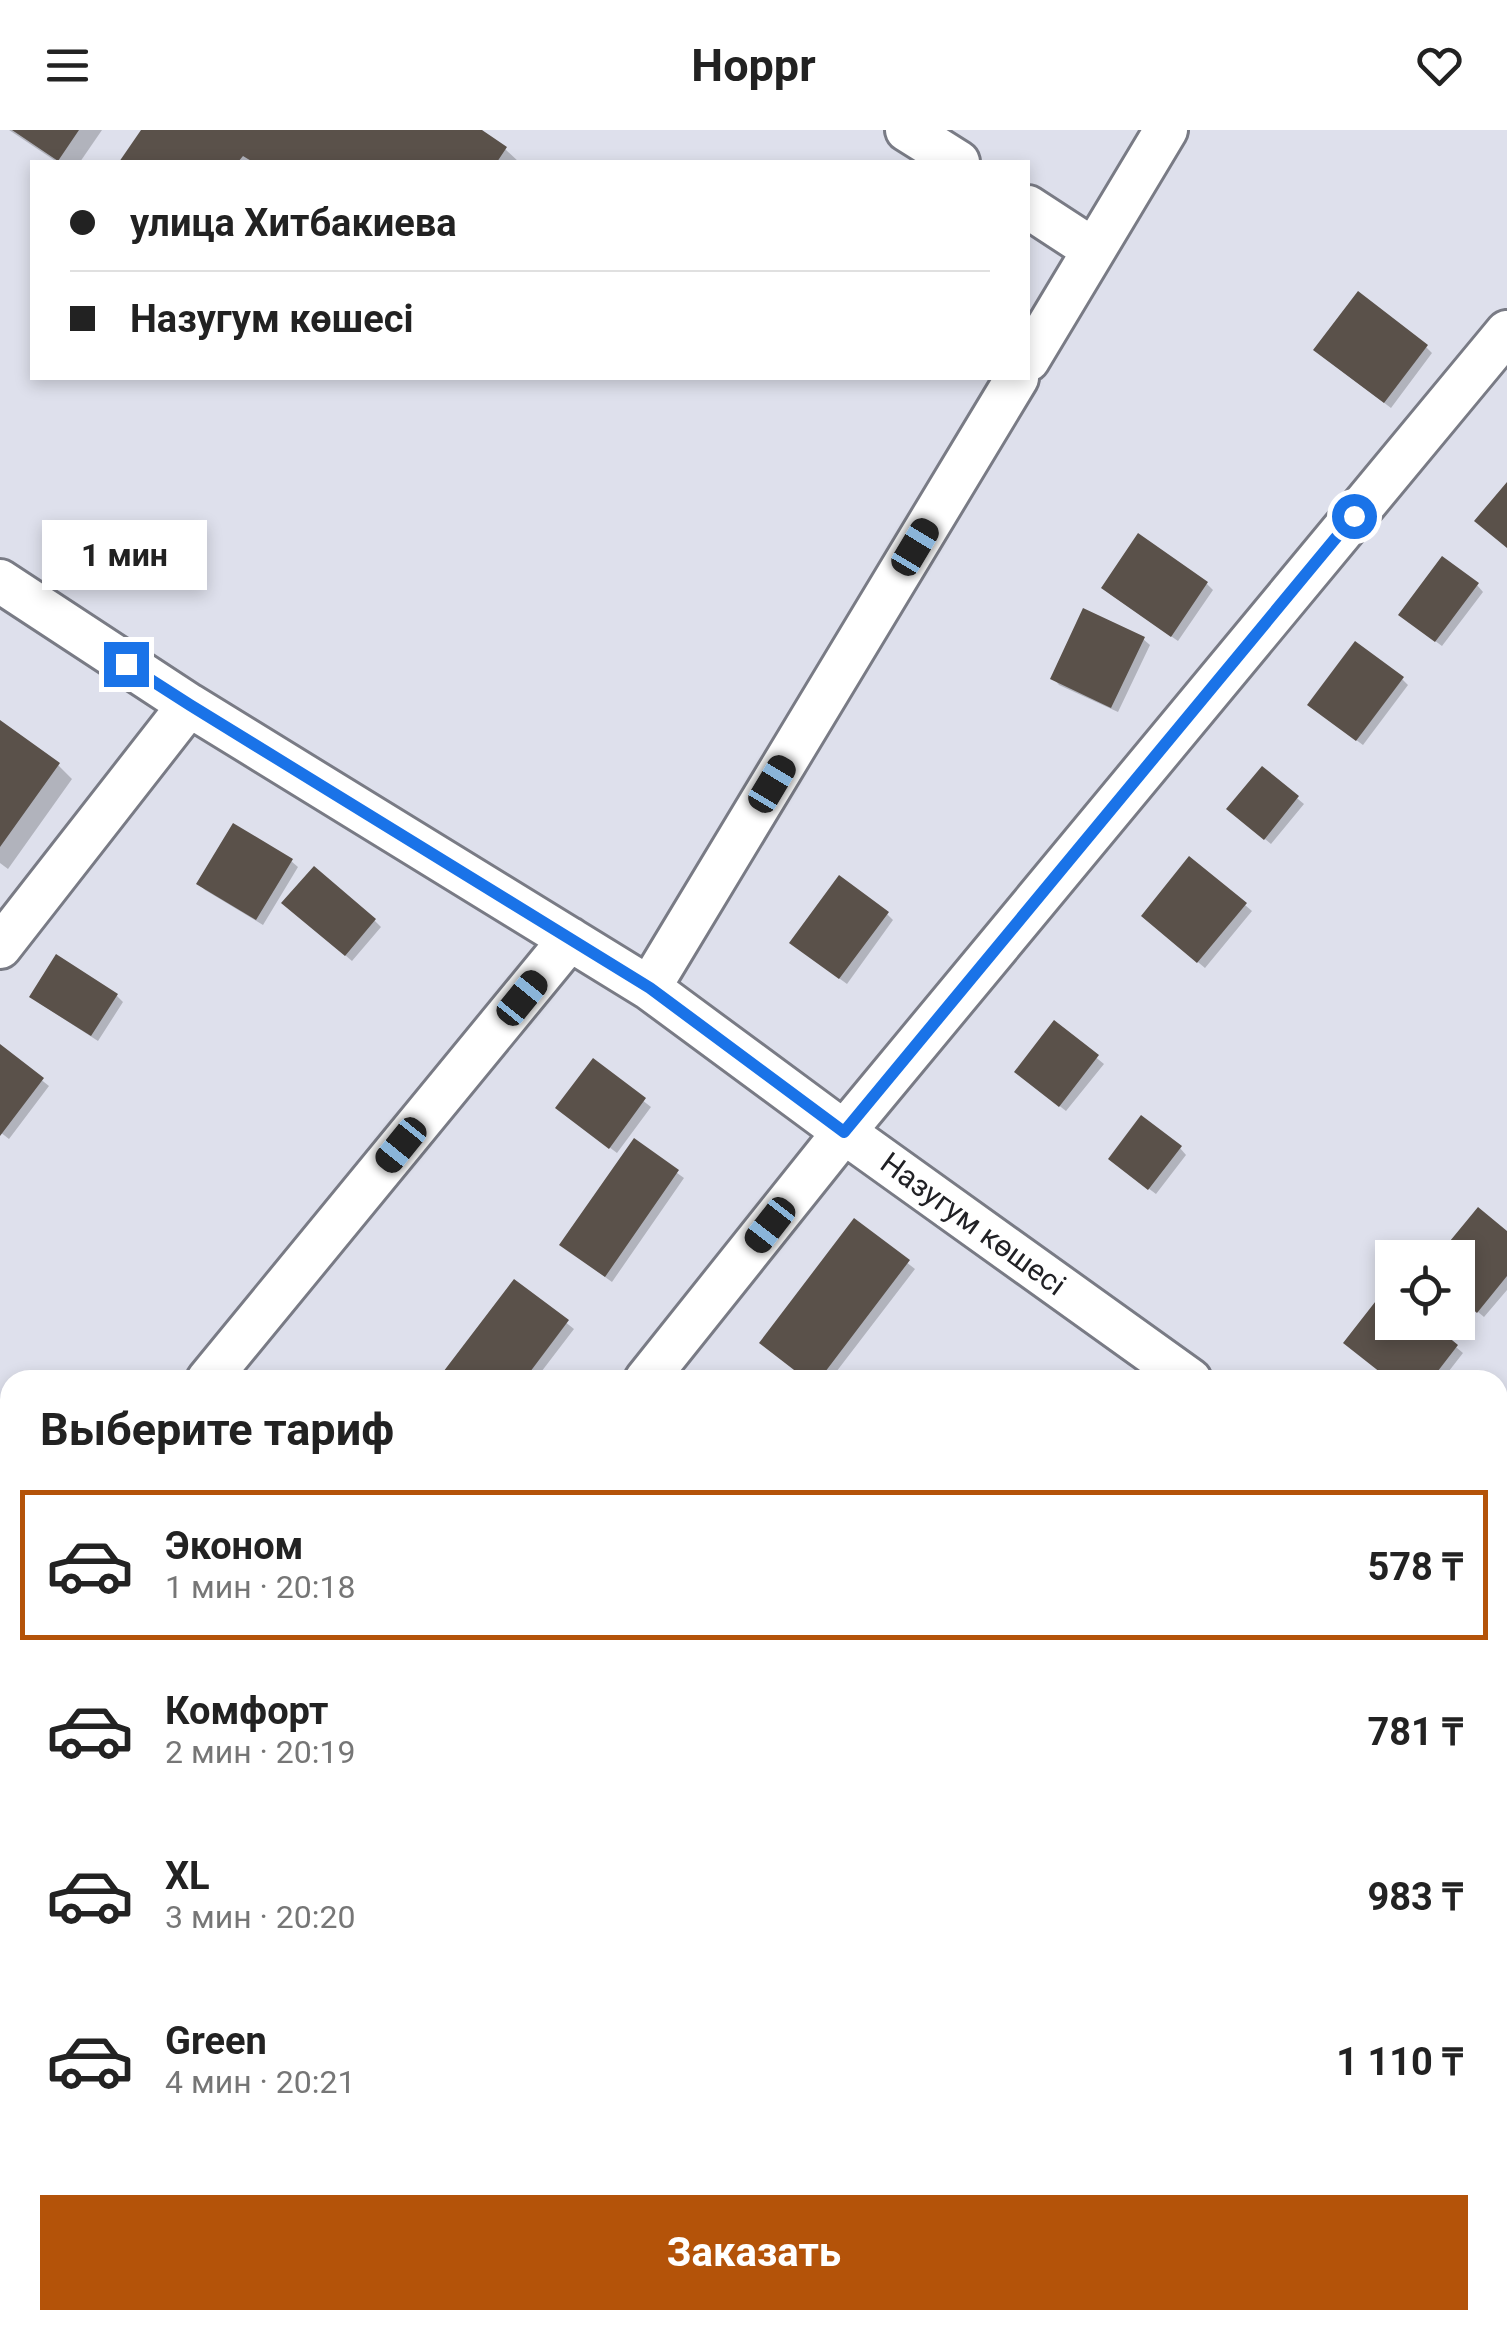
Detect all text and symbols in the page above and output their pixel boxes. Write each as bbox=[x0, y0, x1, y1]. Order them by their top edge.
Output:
icon: menu bbox=[40, 38, 95, 93]
icon: heart bbox=[1412, 38, 1467, 93]
text: Hoppr bbox=[691, 39, 816, 92]
text: улица Хитбакиева bbox=[130, 201, 457, 245]
text: Назугум көшесі bbox=[130, 297, 414, 341]
route start bbox=[1332, 494, 1377, 539]
car bbox=[887, 514, 943, 580]
callout: 1 мин bbox=[44, 519, 208, 589]
text: 1 мин bbox=[81, 536, 168, 574]
route end bbox=[104, 642, 149, 687]
car bbox=[744, 751, 800, 817]
car bbox=[491, 965, 553, 1031]
car bbox=[370, 1112, 432, 1178]
street label: Назугум көшесі bbox=[874, 1145, 1073, 1302]
car bbox=[740, 1192, 800, 1258]
map controls bbox=[1375, 1240, 1475, 1340]
button: locate bbox=[1375, 1240, 1475, 1340]
text: Выберите тариф bbox=[40, 1403, 394, 1456]
icon: car bbox=[45, 1520, 135, 1610]
text: Эконом bbox=[165, 1524, 303, 1568]
text: 578 ₸ bbox=[1367, 1545, 1463, 1589]
text: 1 мин · 20:18 bbox=[165, 1568, 356, 1606]
icon: car bbox=[45, 1685, 135, 1775]
text: Комфорт bbox=[165, 1689, 328, 1733]
text: 781 ₸ bbox=[1367, 1710, 1463, 1754]
text: 2 мин · 20:19 bbox=[165, 1733, 356, 1771]
icon: car bbox=[45, 1850, 135, 1940]
text: XL bbox=[165, 1854, 210, 1898]
text: 983 ₸ bbox=[1367, 1875, 1463, 1919]
text: 3 мин · 20:20 bbox=[165, 1898, 356, 1936]
icon: car bbox=[45, 2015, 135, 2105]
text: Green bbox=[165, 2019, 267, 2063]
text: 1 110 ₸ bbox=[1336, 2040, 1463, 2084]
text: 4 мин · 20:21 bbox=[165, 2063, 356, 2101]
button: Заказать bbox=[40, 2195, 1468, 2310]

